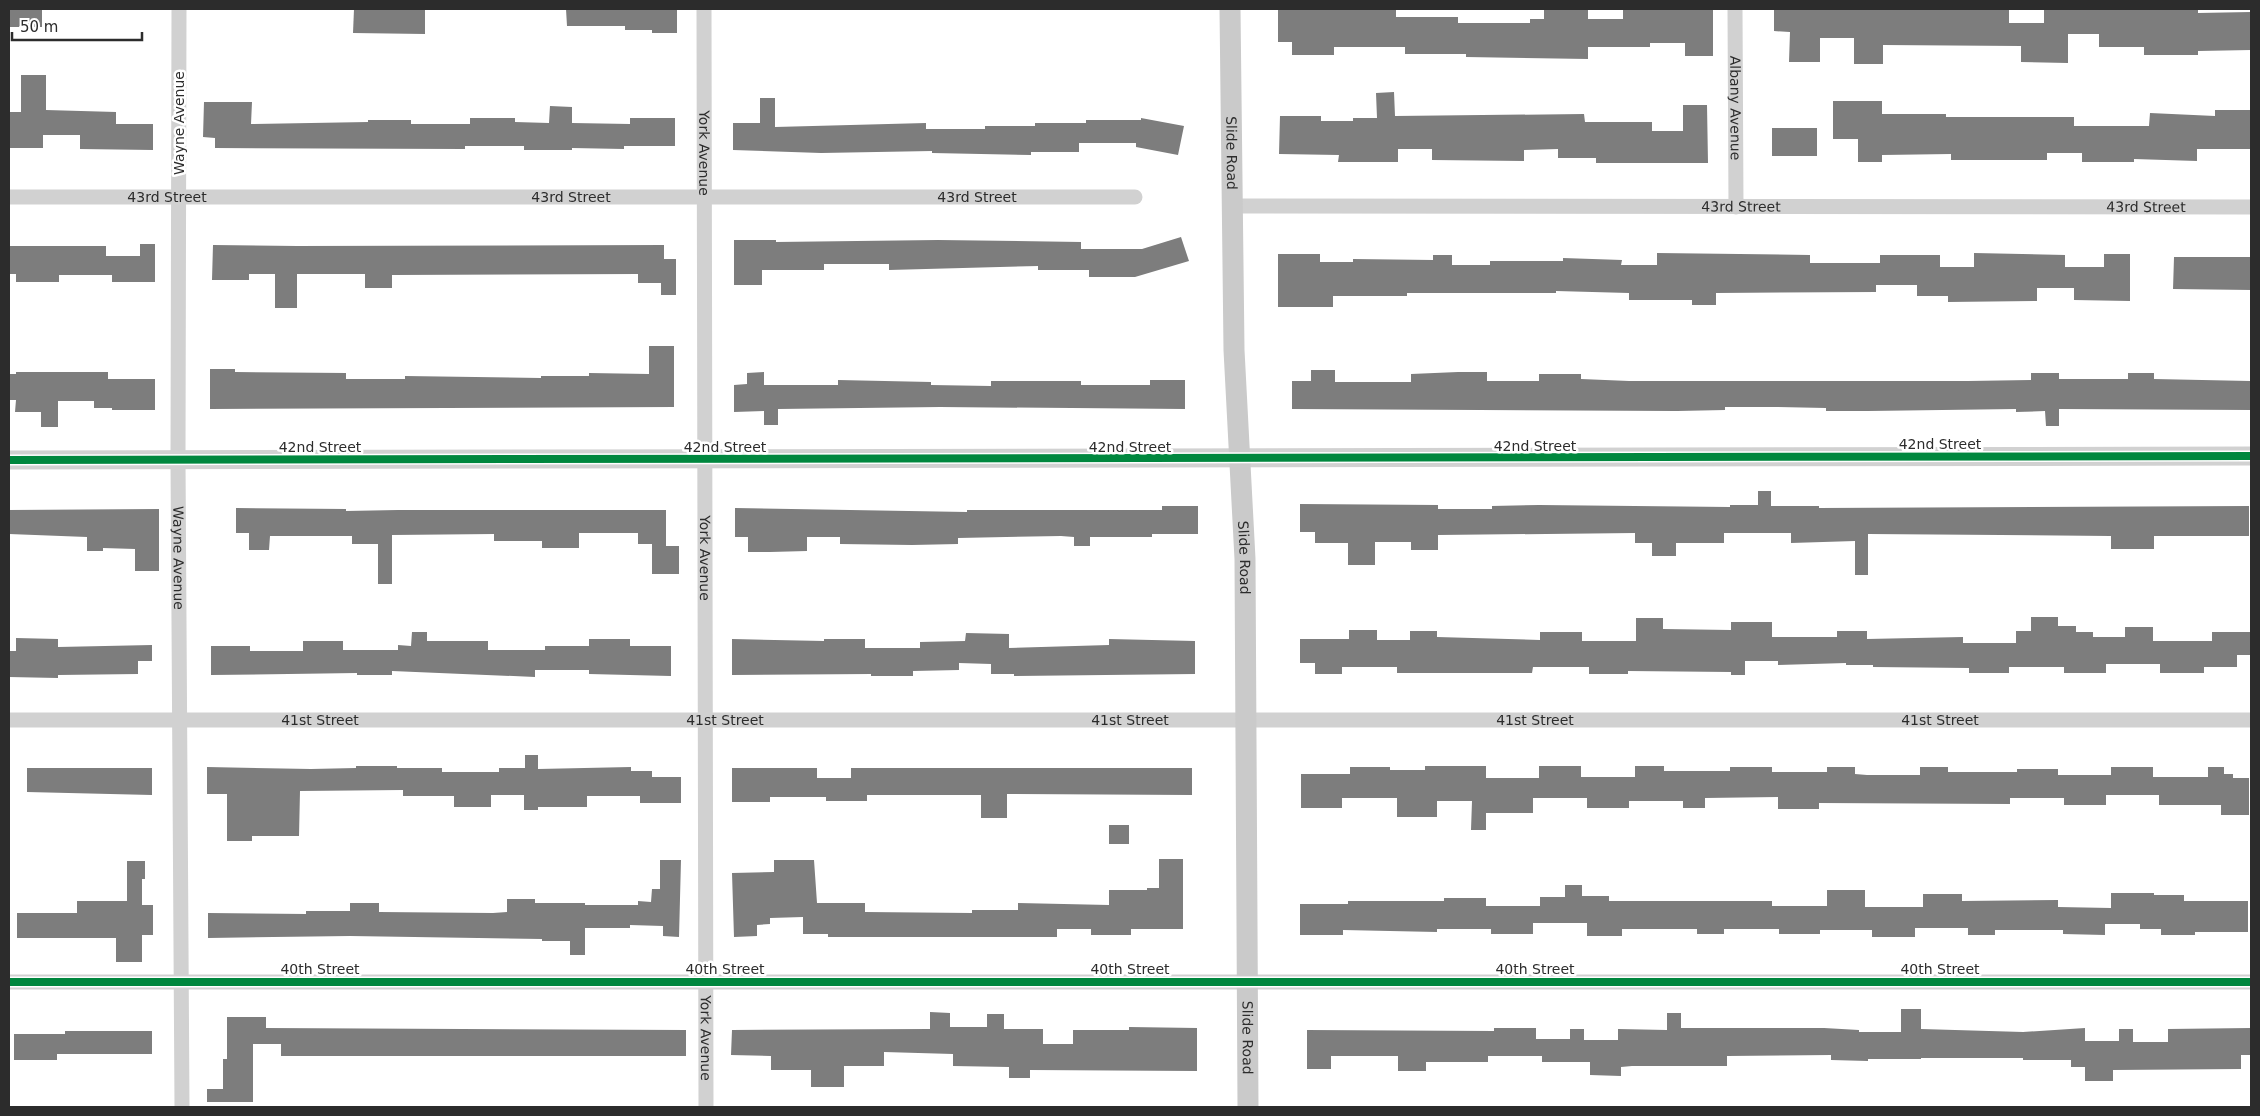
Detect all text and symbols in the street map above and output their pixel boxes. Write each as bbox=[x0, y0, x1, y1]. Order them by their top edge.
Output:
scale bar bbox=[12, 10, 142, 42]
text: 50 m bbox=[20, 18, 58, 36]
street label: Albany Avenue bbox=[1727, 56, 1744, 160]
street label: Wayne Avenue bbox=[171, 71, 187, 175]
street label: York Avenue bbox=[696, 109, 712, 196]
street label: Slide Road bbox=[1223, 116, 1240, 190]
street label: 43rd Street bbox=[127, 189, 207, 205]
street label: 43rd Street bbox=[531, 189, 611, 205]
street label: 43rd Street bbox=[937, 189, 1017, 205]
street label: 43rd Street bbox=[1701, 198, 1781, 215]
street label: 43rd Street bbox=[2106, 199, 2186, 215]
street label: 42nd Street bbox=[1899, 436, 1982, 452]
street label: 42nd Street bbox=[1494, 438, 1577, 454]
street label: 42nd Street bbox=[279, 439, 362, 455]
street label: 42nd Street bbox=[684, 439, 767, 455]
street label: 42nd Street bbox=[1089, 439, 1172, 455]
street label: Wayne Avenue bbox=[170, 506, 187, 610]
street label: York Avenue bbox=[697, 514, 713, 601]
street label: Slide Road bbox=[1235, 520, 1253, 595]
street label: 41st Street bbox=[281, 712, 359, 728]
street label: 41st Street bbox=[686, 712, 764, 728]
street label: 41st Street bbox=[1091, 712, 1169, 728]
street label: 41st Street bbox=[1496, 712, 1574, 728]
street label: 41st Street bbox=[1901, 712, 1979, 728]
street label: 40th Street bbox=[280, 961, 360, 977]
street label: 40th Street bbox=[685, 961, 765, 977]
street label: 40th Street bbox=[1090, 961, 1170, 977]
street label: 40th Street bbox=[1495, 961, 1575, 977]
street label: 40th Street bbox=[1900, 961, 1980, 977]
street label: York Avenue bbox=[698, 994, 714, 1081]
street label: Slide Road bbox=[1239, 1001, 1256, 1075]

